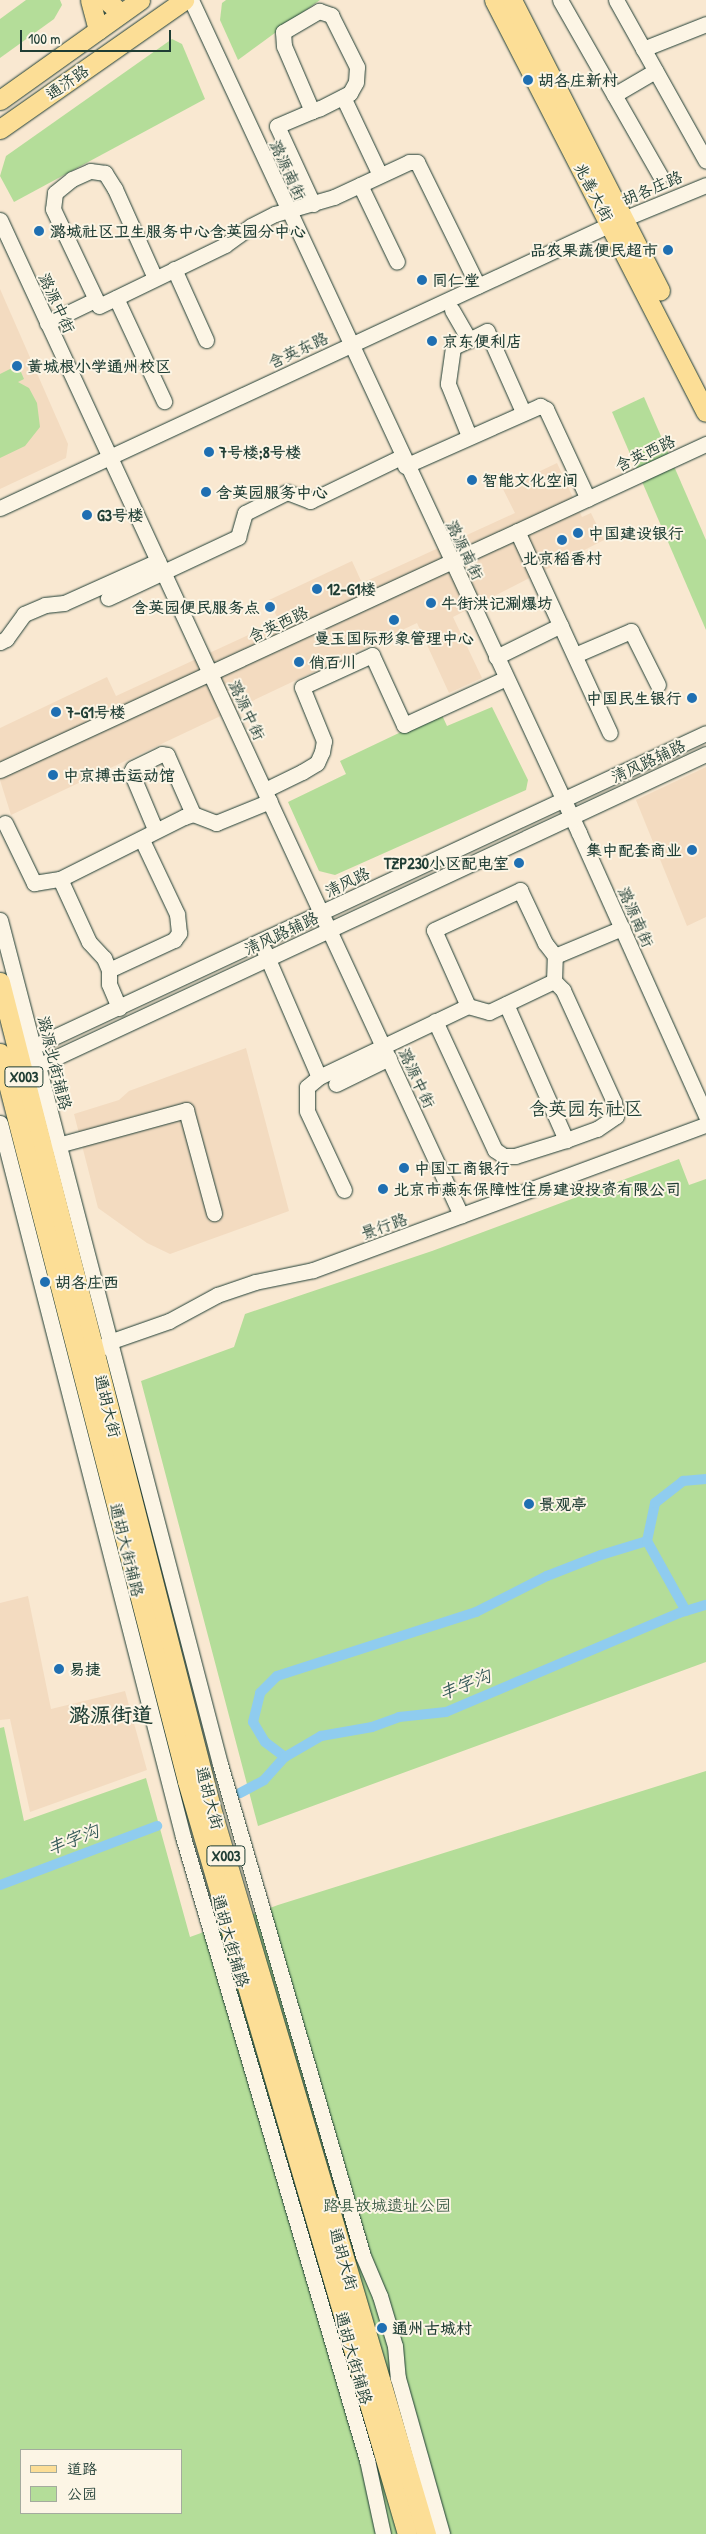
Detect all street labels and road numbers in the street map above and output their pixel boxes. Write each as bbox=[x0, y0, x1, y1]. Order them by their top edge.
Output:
street label: 通济路 bbox=[42, 60, 92, 104]
street label: 潞源南街 bbox=[266, 137, 310, 203]
street label: 兆善大街 bbox=[571, 159, 617, 225]
street label: 胡各庄路 bbox=[619, 167, 685, 209]
street label: 潞源中街 bbox=[35, 270, 79, 336]
street label: 含英东路 bbox=[265, 328, 331, 372]
street label: 含英西路 bbox=[612, 431, 678, 475]
street label: 潞源南街 bbox=[442, 517, 488, 583]
street label: 含英西路 bbox=[245, 602, 311, 646]
street label: 潞源中街 bbox=[225, 677, 269, 743]
street label: 清风路辅路 bbox=[608, 735, 688, 787]
street label: 清风路 bbox=[321, 863, 373, 901]
street label: 潞源南街 bbox=[614, 884, 658, 950]
street label: 清风路辅路 bbox=[241, 907, 321, 959]
street label: 潞源北街辅路 bbox=[34, 1014, 76, 1112]
street label: 潞源中街 bbox=[395, 1045, 439, 1111]
road number: X003 bbox=[4, 1064, 44, 1090]
street label: 景行路 bbox=[358, 1209, 410, 1243]
street label: 通胡大街 bbox=[91, 1373, 125, 1439]
street label: 通胡大街辅路 bbox=[106, 1501, 148, 1599]
street label: 通胡大街 bbox=[192, 1765, 228, 1831]
road number: X003 bbox=[206, 1844, 246, 1868]
street label: 通胡大街辅路 bbox=[209, 1892, 253, 1990]
street label: 通胡大街 bbox=[326, 2226, 362, 2292]
street label: 通胡大街辅路 bbox=[332, 2309, 376, 2407]

